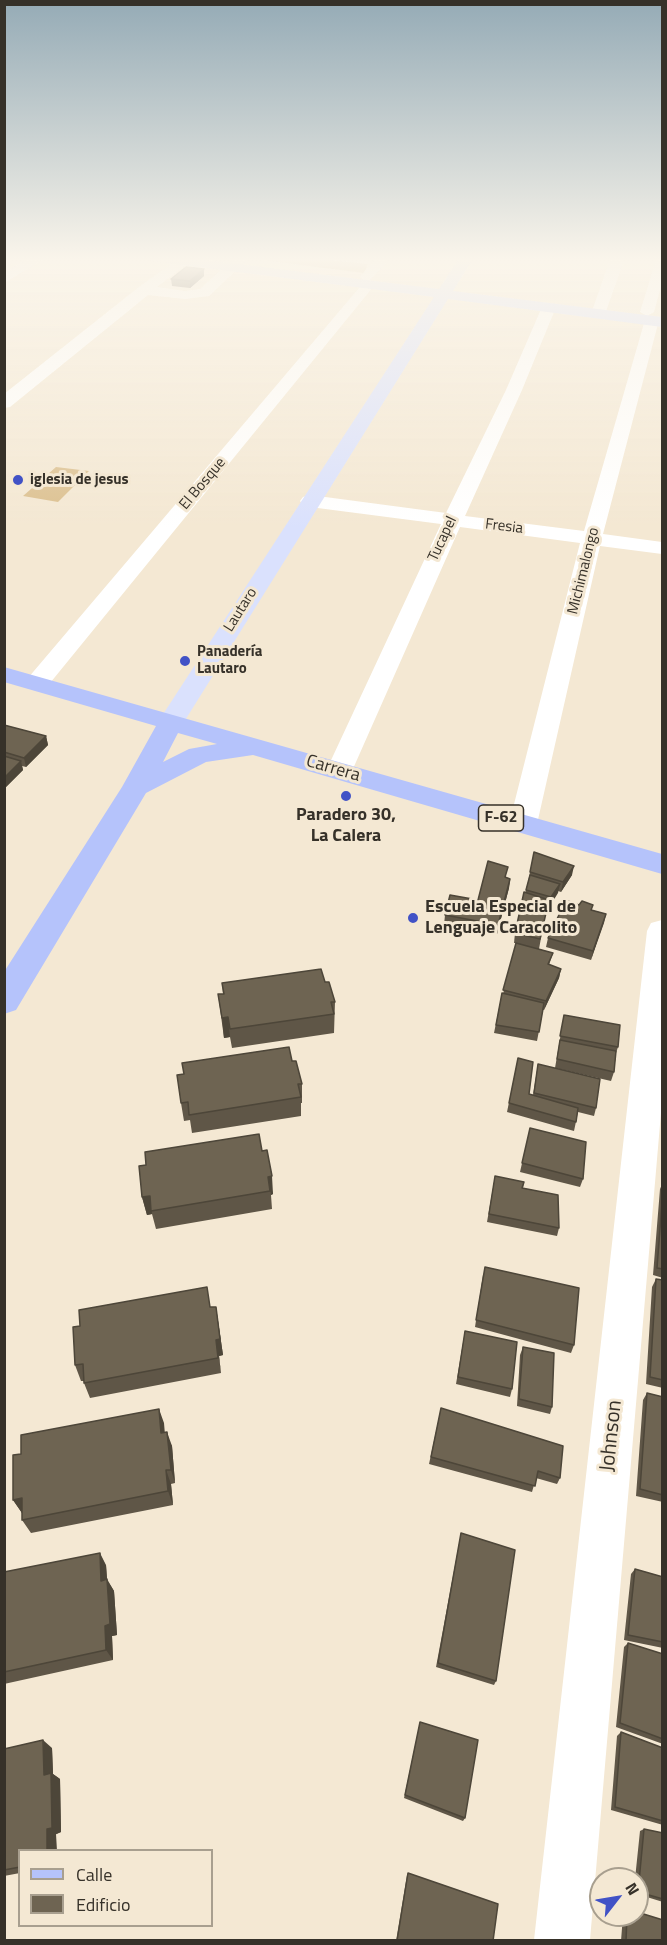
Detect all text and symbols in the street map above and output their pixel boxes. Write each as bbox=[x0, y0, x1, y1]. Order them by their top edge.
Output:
street label: El Bosque bbox=[176, 454, 230, 514]
place label: iglesia de jesus bbox=[30, 471, 129, 489]
marker: iglesia de jesus bbox=[11, 473, 25, 487]
street label: Tucapel bbox=[425, 514, 461, 564]
street label: Fresia bbox=[484, 516, 524, 538]
street label: Michimalongo bbox=[565, 526, 603, 616]
street label: Lautaro bbox=[221, 585, 261, 635]
place label: Panadería Lautaro bbox=[197, 643, 262, 678]
marker: Panadería Lautaro bbox=[178, 654, 192, 668]
street label: Carrera bbox=[303, 751, 363, 787]
marker: Paradero 30, La Calera bbox=[339, 789, 353, 803]
place label: Paradero 30, La Calera bbox=[296, 805, 396, 848]
road number: F-62 bbox=[478, 805, 524, 831]
place label: Escuela Especial de Lenguaje Caracolito bbox=[425, 897, 577, 940]
marker: Escuela Especial de Lenguaje Caracolito bbox=[406, 911, 420, 925]
street label: Johnson bbox=[596, 1399, 628, 1473]
legend bbox=[18, 1849, 213, 1927]
text: Calle bbox=[76, 1861, 112, 1888]
north arrow bbox=[589, 1867, 649, 1927]
text: N bbox=[620, 1878, 646, 1900]
text: Edificio bbox=[76, 1891, 130, 1918]

